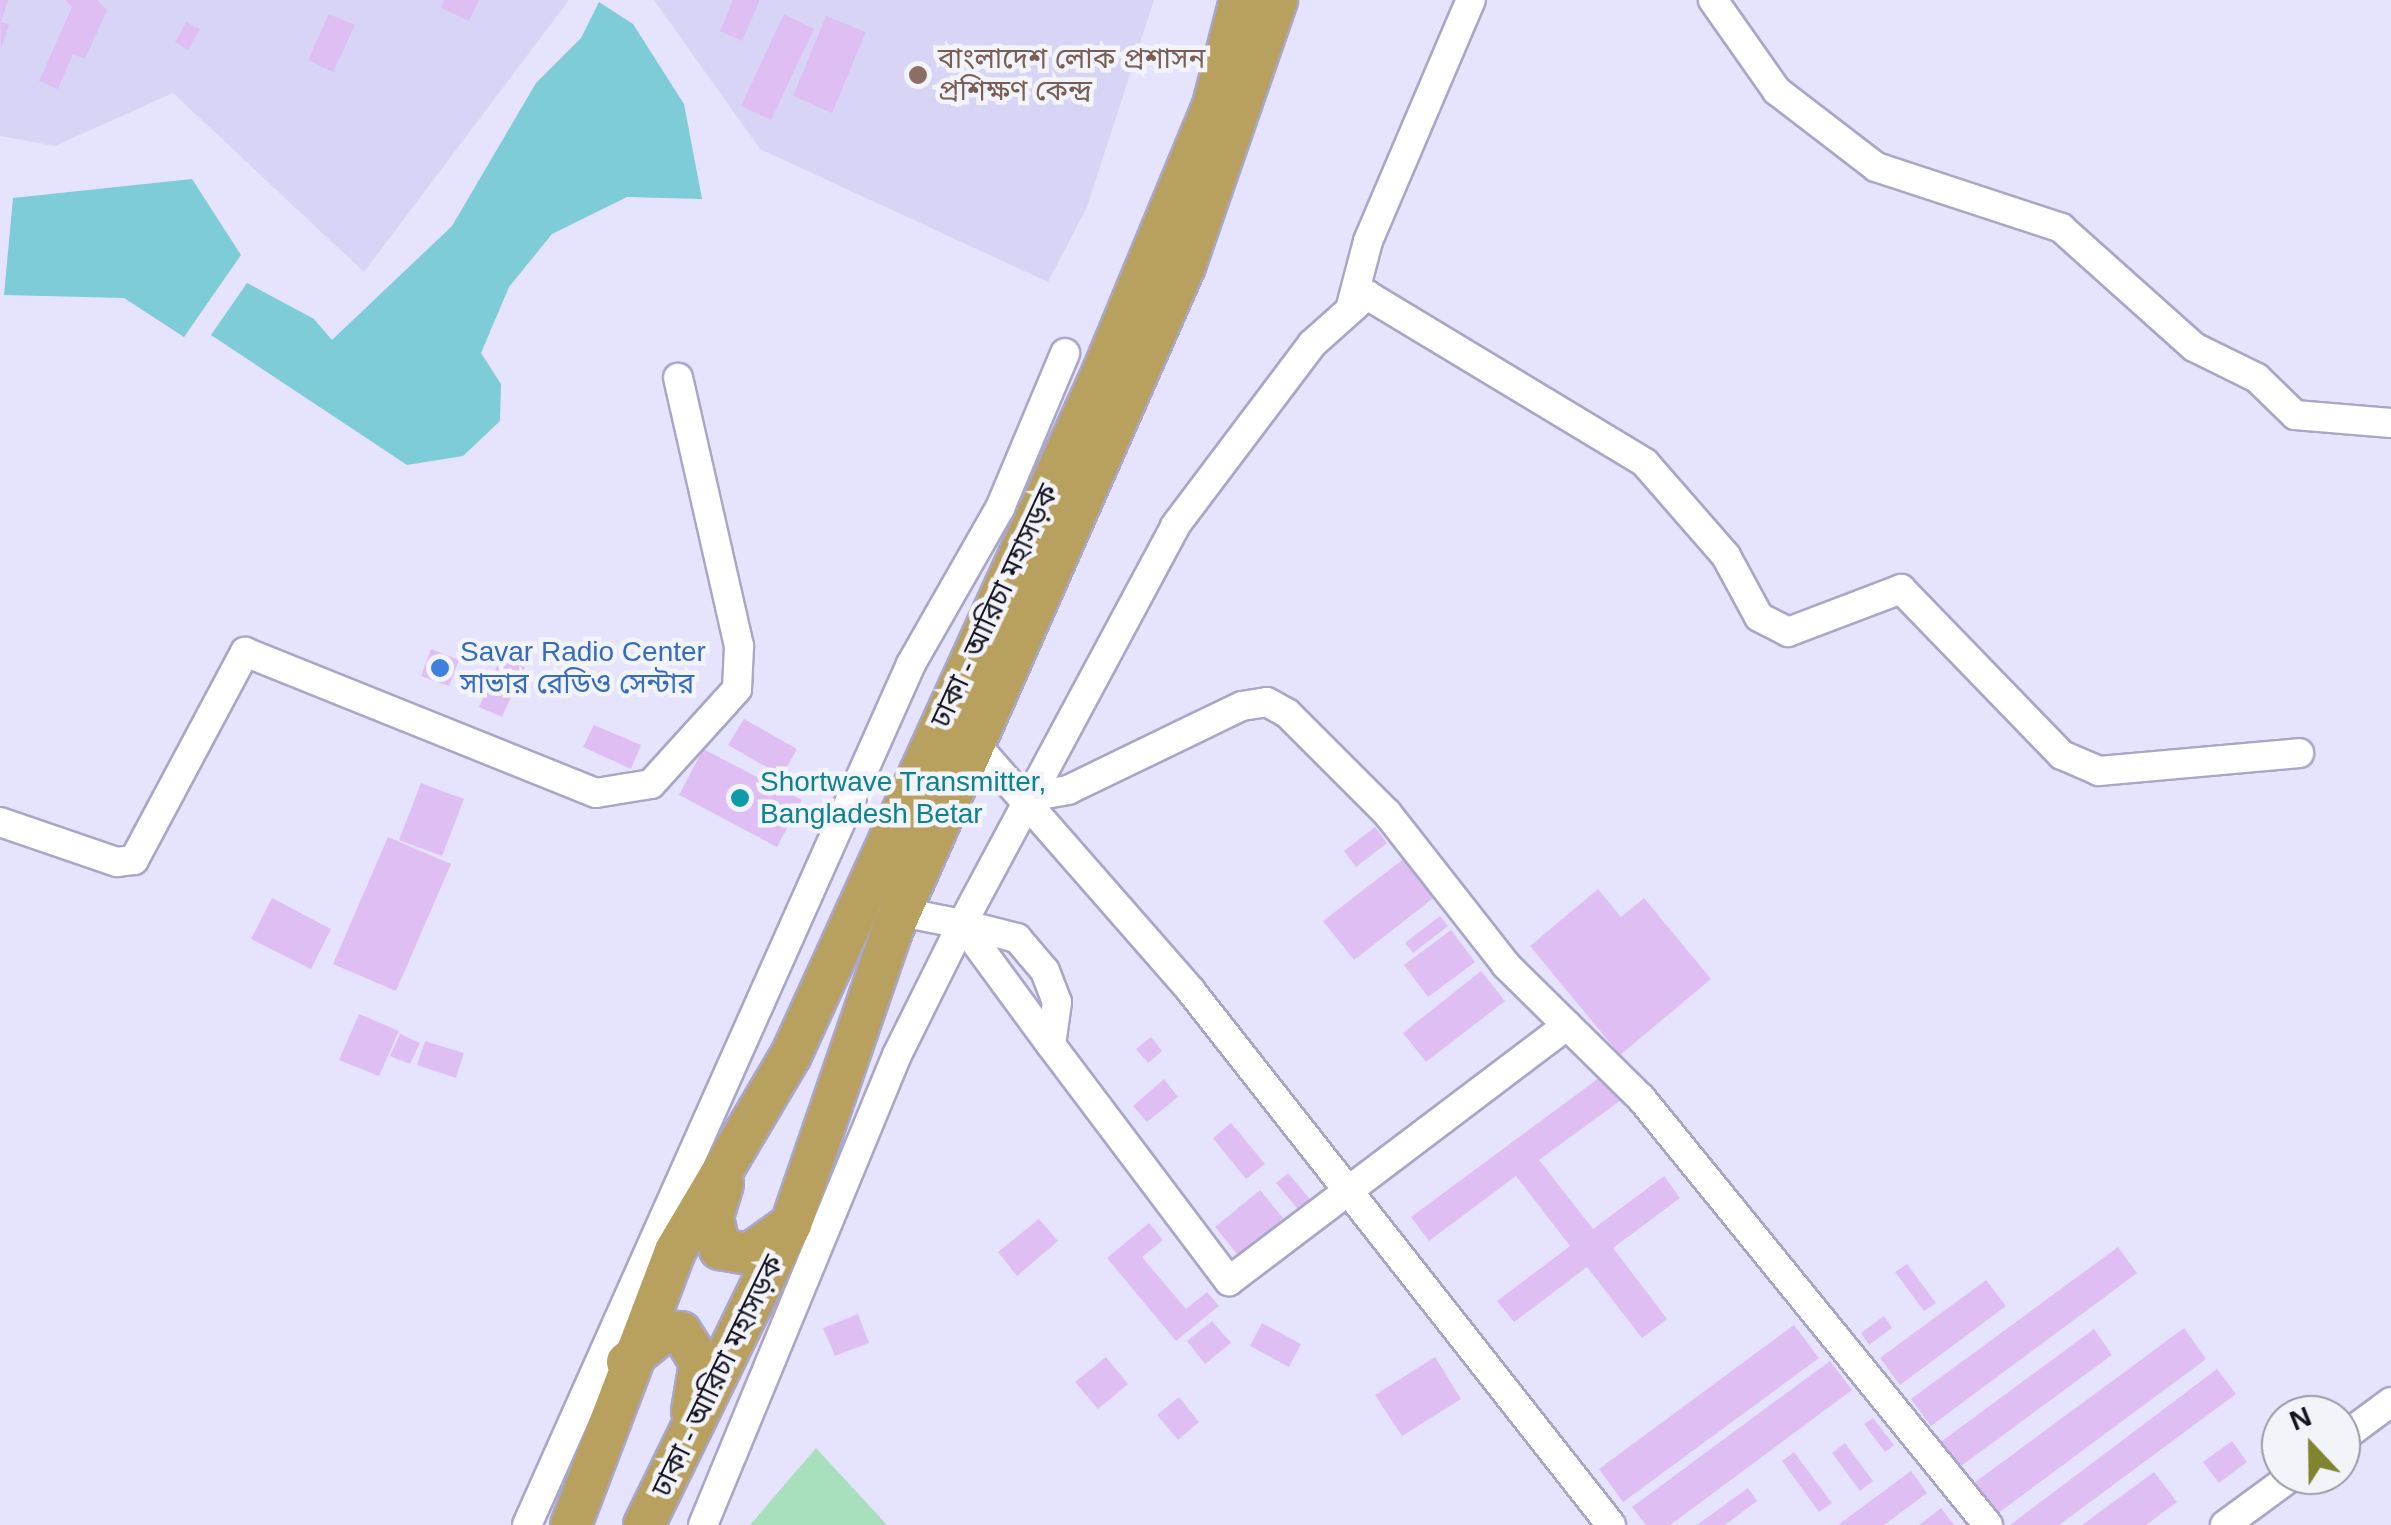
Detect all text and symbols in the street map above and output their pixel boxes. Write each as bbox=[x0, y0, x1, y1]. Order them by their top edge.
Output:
place label: বাংলাদেশ লোক প্রশাসন প্রশিক্ষণ কেন্দ্র bbox=[938, 42, 1205, 108]
marker: বাংলাদেশ লোক প্রশাসন প্রশিক্ষণ কেন্দ্র bbox=[907, 64, 929, 86]
street label: ঢাকা - আরিচা মহাসড়ক bbox=[924, 479, 1066, 733]
place label: Savar Radio Center সাভার রেডিও সেন্টার bbox=[460, 635, 706, 701]
marker: Savar Radio Center সাভার রেডিও সেন্টার bbox=[429, 657, 451, 679]
place label: Shortwave Transmitter, Bangladesh Betar bbox=[760, 765, 1047, 831]
marker: Shortwave Transmitter, Bangladesh Betar bbox=[729, 787, 751, 809]
street label: ঢাকা - আরিচা মহাসড়ক bbox=[645, 1250, 791, 1502]
north arrow bbox=[2261, 1395, 2361, 1495]
text: N bbox=[2285, 1400, 2316, 1437]

